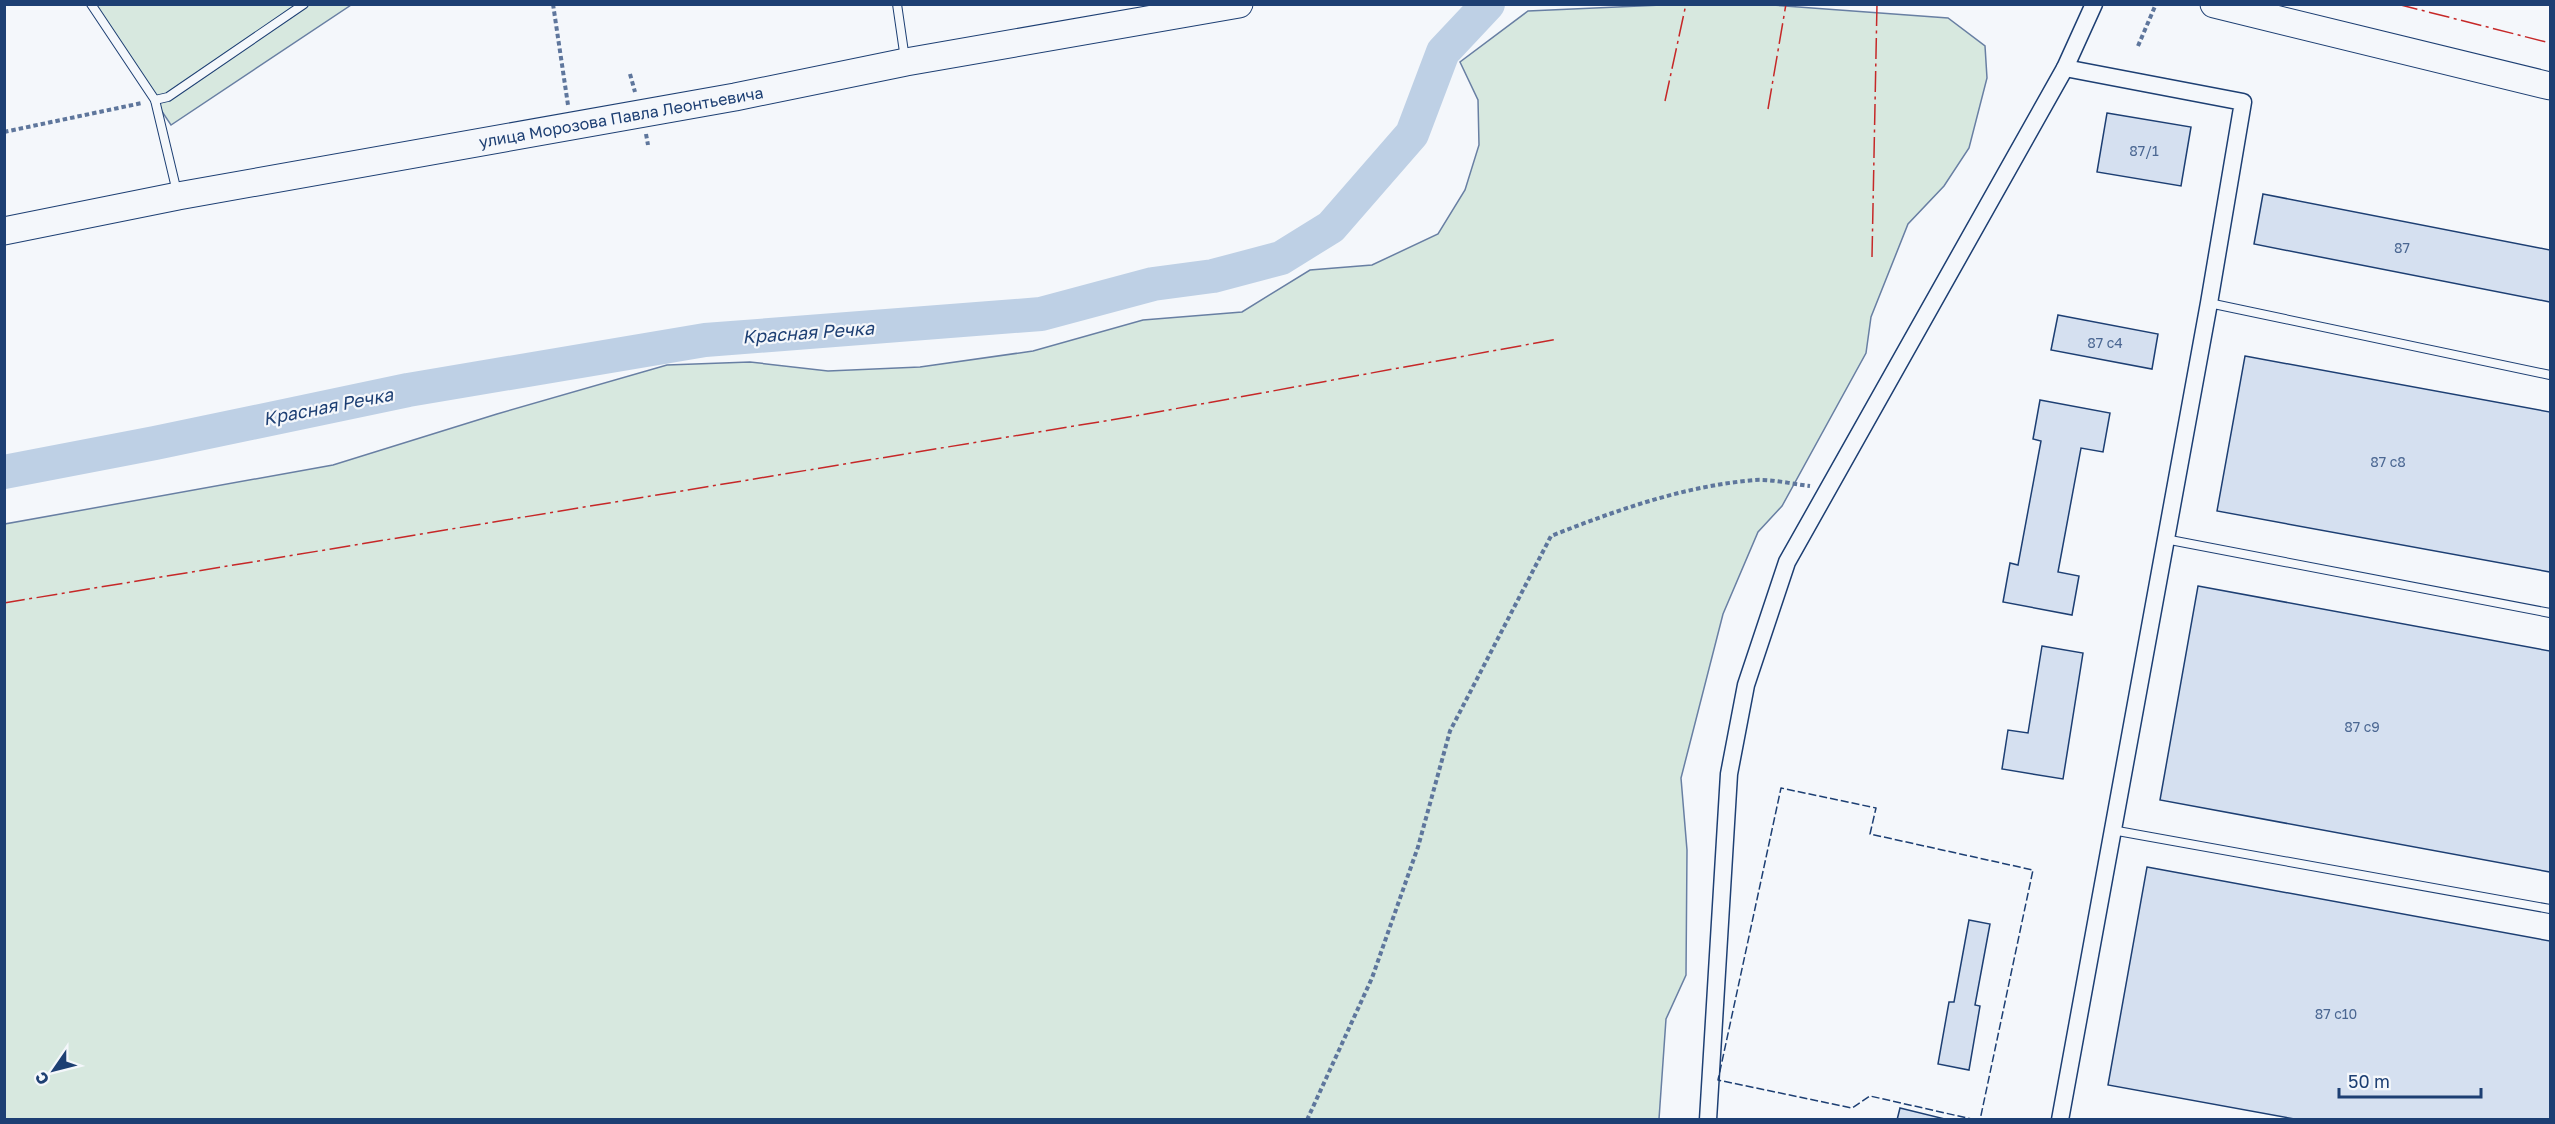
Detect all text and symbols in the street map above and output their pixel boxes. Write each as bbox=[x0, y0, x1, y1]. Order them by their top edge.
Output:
street label: улица Морозова Павла Леонтьевича bbox=[477, 82, 765, 152]
house number: 87/1 bbox=[2129, 142, 2159, 159]
house number: 87 bbox=[2394, 239, 2410, 256]
water label: Красная Речка bbox=[741, 316, 875, 348]
house number: 87 с4 bbox=[2087, 334, 2123, 351]
water label: Красная Речка bbox=[261, 382, 396, 429]
house number: 87 с8 bbox=[2370, 453, 2406, 470]
house number: 87 с9 bbox=[2344, 718, 2380, 735]
house number: 87 с10 bbox=[2315, 1005, 2357, 1022]
north arrow bbox=[24, 1040, 84, 1100]
scale bar bbox=[2339, 1061, 2482, 1099]
text: С bbox=[30, 1068, 53, 1089]
text: 50 m bbox=[2348, 1070, 2390, 1092]

